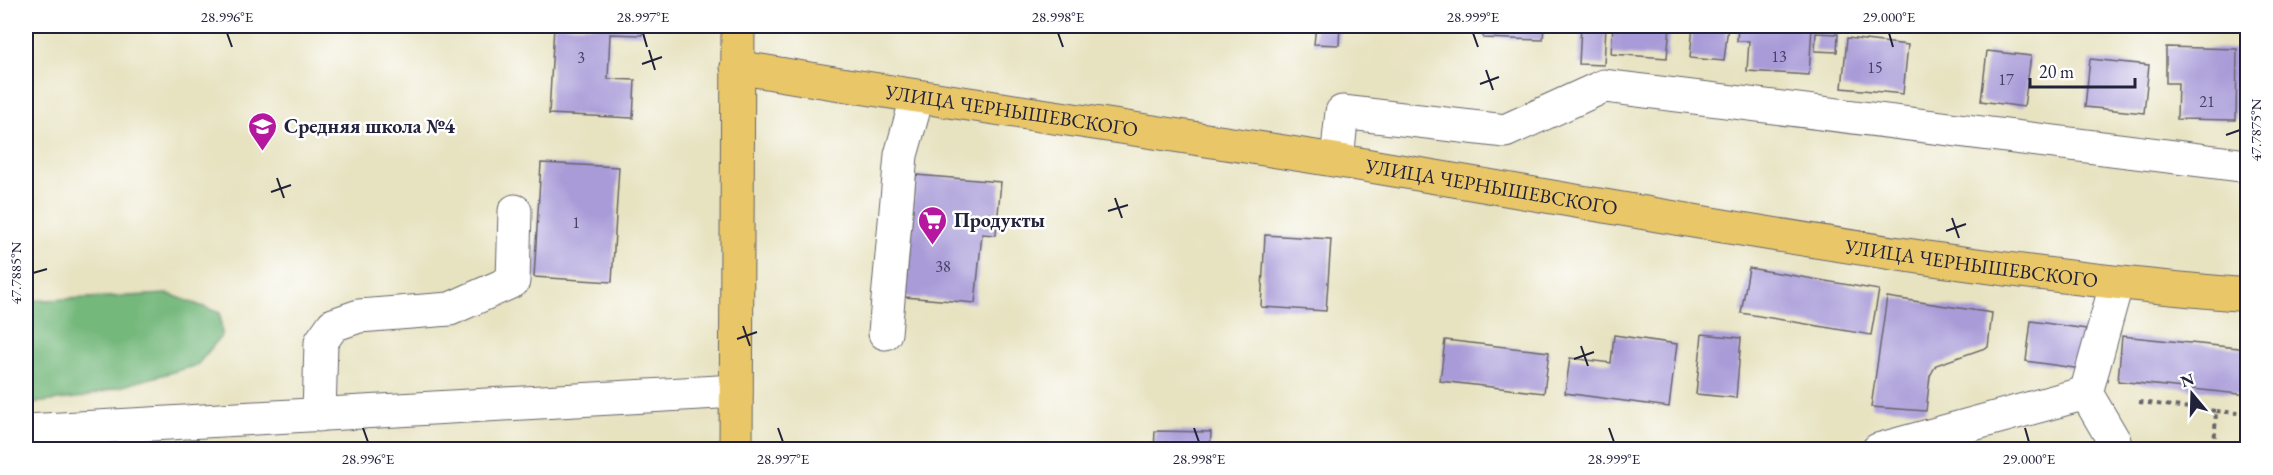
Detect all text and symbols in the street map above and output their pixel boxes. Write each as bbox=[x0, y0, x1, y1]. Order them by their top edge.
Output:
text: 28.996°E bbox=[201, 7, 254, 26]
text: 28.997°E bbox=[617, 7, 670, 26]
text: 28.998°E bbox=[1032, 7, 1085, 26]
text: 28.999°E bbox=[1447, 7, 1500, 26]
text: 29.000°E bbox=[1863, 7, 1916, 26]
house number: 13 bbox=[1771, 46, 1787, 67]
house number: 3 bbox=[577, 47, 585, 68]
scale bar bbox=[2030, 51, 2135, 89]
house number: 15 bbox=[1867, 57, 1883, 78]
text: 20 m bbox=[2039, 60, 2074, 83]
house number: 17 bbox=[1998, 69, 2014, 90]
street label: УЛИЦА ЧЕРНЫШЕВСКОГО bbox=[882, 78, 1140, 142]
house number: 21 bbox=[2199, 91, 2215, 112]
text: 47.7875°N bbox=[2246, 98, 2265, 161]
school or university icon: Средняя школа №4 bbox=[247, 110, 279, 152]
place label: Средняя школа №4 bbox=[284, 113, 455, 139]
street label: УЛИЦА ЧЕРНЫШЕВСКОГО bbox=[1363, 152, 1620, 221]
supermarket icon: Продукты bbox=[917, 204, 949, 246]
place label: Продукты bbox=[954, 207, 1045, 233]
house number: 1 bbox=[572, 212, 580, 233]
street label: УЛИЦА ЧЕРНЫШЕВСКОГО bbox=[1842, 233, 2099, 293]
text: 47.7885°N bbox=[6, 241, 25, 304]
house number: 38 bbox=[935, 256, 951, 277]
north arrow bbox=[2162, 364, 2222, 424]
text: N bbox=[2178, 368, 2197, 392]
text: 28.996°E bbox=[342, 449, 395, 468]
text: 28.997°E bbox=[757, 449, 810, 468]
text: 28.998°E bbox=[1173, 449, 1226, 468]
text: 28.999°E bbox=[1588, 449, 1641, 468]
text: 29.000°E bbox=[2003, 449, 2056, 468]

